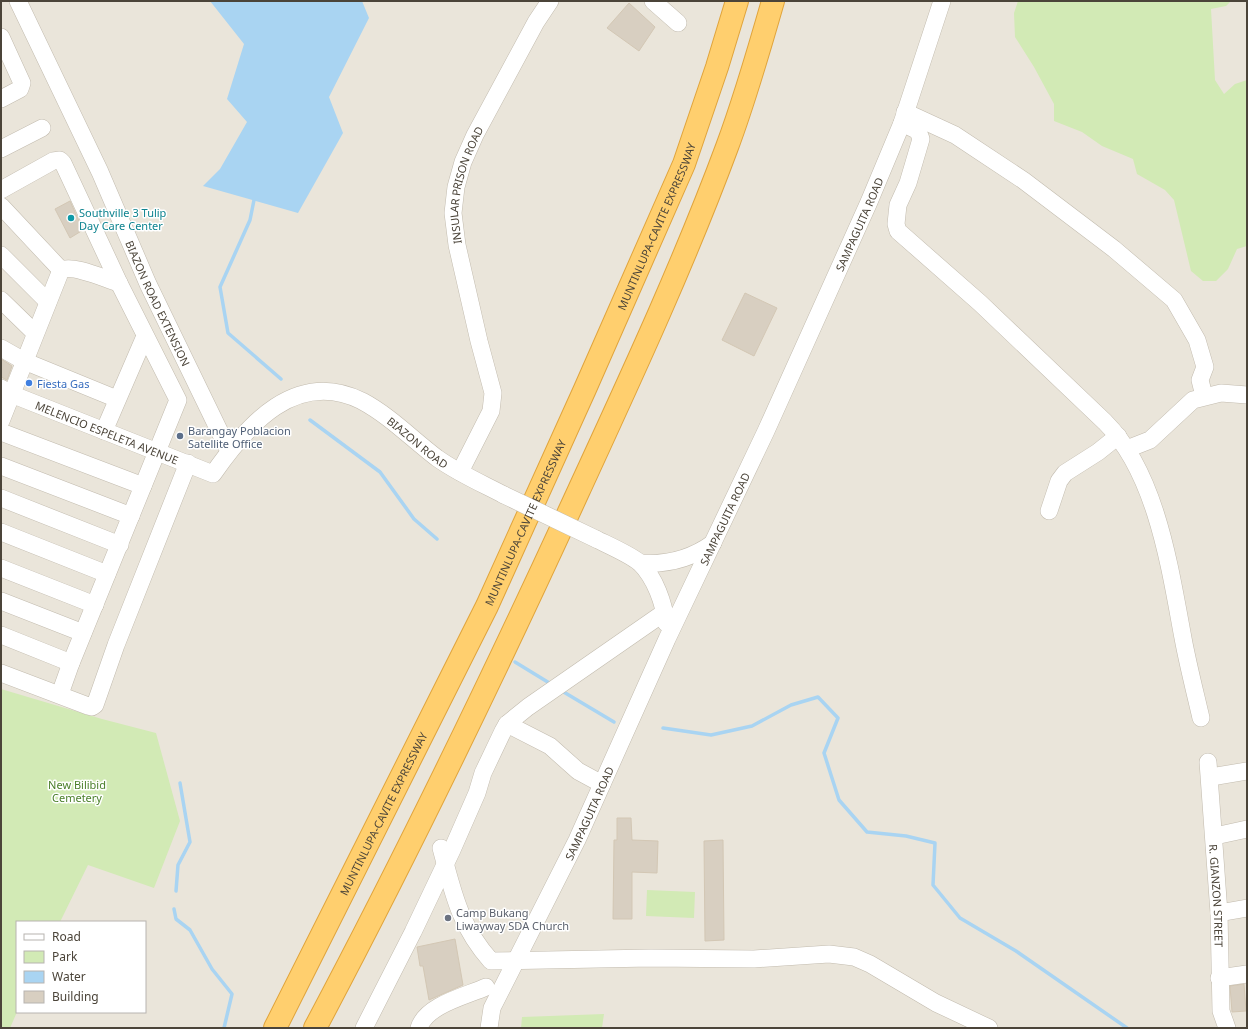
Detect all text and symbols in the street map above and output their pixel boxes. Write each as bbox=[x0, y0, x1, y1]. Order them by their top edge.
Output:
street label: INSULAR PRISON ROAD bbox=[445, 123, 486, 245]
street label: MUNTINLUPA-CAVITE EXPRESSWAY bbox=[613, 140, 698, 312]
street label: SAMPAGUITA ROAD bbox=[831, 175, 886, 273]
place label: Southville 3 Tulip Day Care Center bbox=[79, 205, 167, 233]
marker: Southville 3 Tulip Day Care Center bbox=[66, 213, 76, 223]
street label: BIAZON ROAD EXTENSION bbox=[123, 238, 194, 368]
place label: Fiesta Gas bbox=[37, 376, 89, 391]
marker: Fiesta Gas bbox=[24, 378, 34, 388]
street label: MELENCIO ESPELETA AVENUE bbox=[33, 397, 181, 467]
street label: BIAZON ROAD bbox=[384, 413, 451, 471]
place label: Barangay Poblacion Satellite Office bbox=[188, 423, 291, 451]
marker: Barangay Poblacion Satellite Office bbox=[175, 431, 185, 441]
street label: MUNTINLUPA-CAVITE EXPRESSWAY bbox=[481, 436, 569, 608]
street label: SAMPAGUITA ROAD bbox=[696, 470, 753, 568]
street label: MUNTINLUPA-CAVITE EXPRESSWAY bbox=[335, 729, 430, 898]
street label: SAMPAGUITA ROAD bbox=[561, 764, 617, 862]
park label: New Bilibid Cemetery bbox=[48, 777, 106, 805]
street label: R. GIANZON STREET bbox=[1207, 844, 1227, 947]
place label: Camp Bukang Liwayway SDA Church bbox=[456, 905, 569, 933]
marker: Camp Bukang Liwayway SDA Church bbox=[443, 913, 453, 923]
legend bbox=[16, 921, 146, 1013]
text: Road bbox=[52, 928, 81, 945]
text: Park bbox=[52, 948, 78, 965]
text: Water bbox=[52, 968, 86, 985]
text: Building bbox=[52, 988, 99, 1005]

